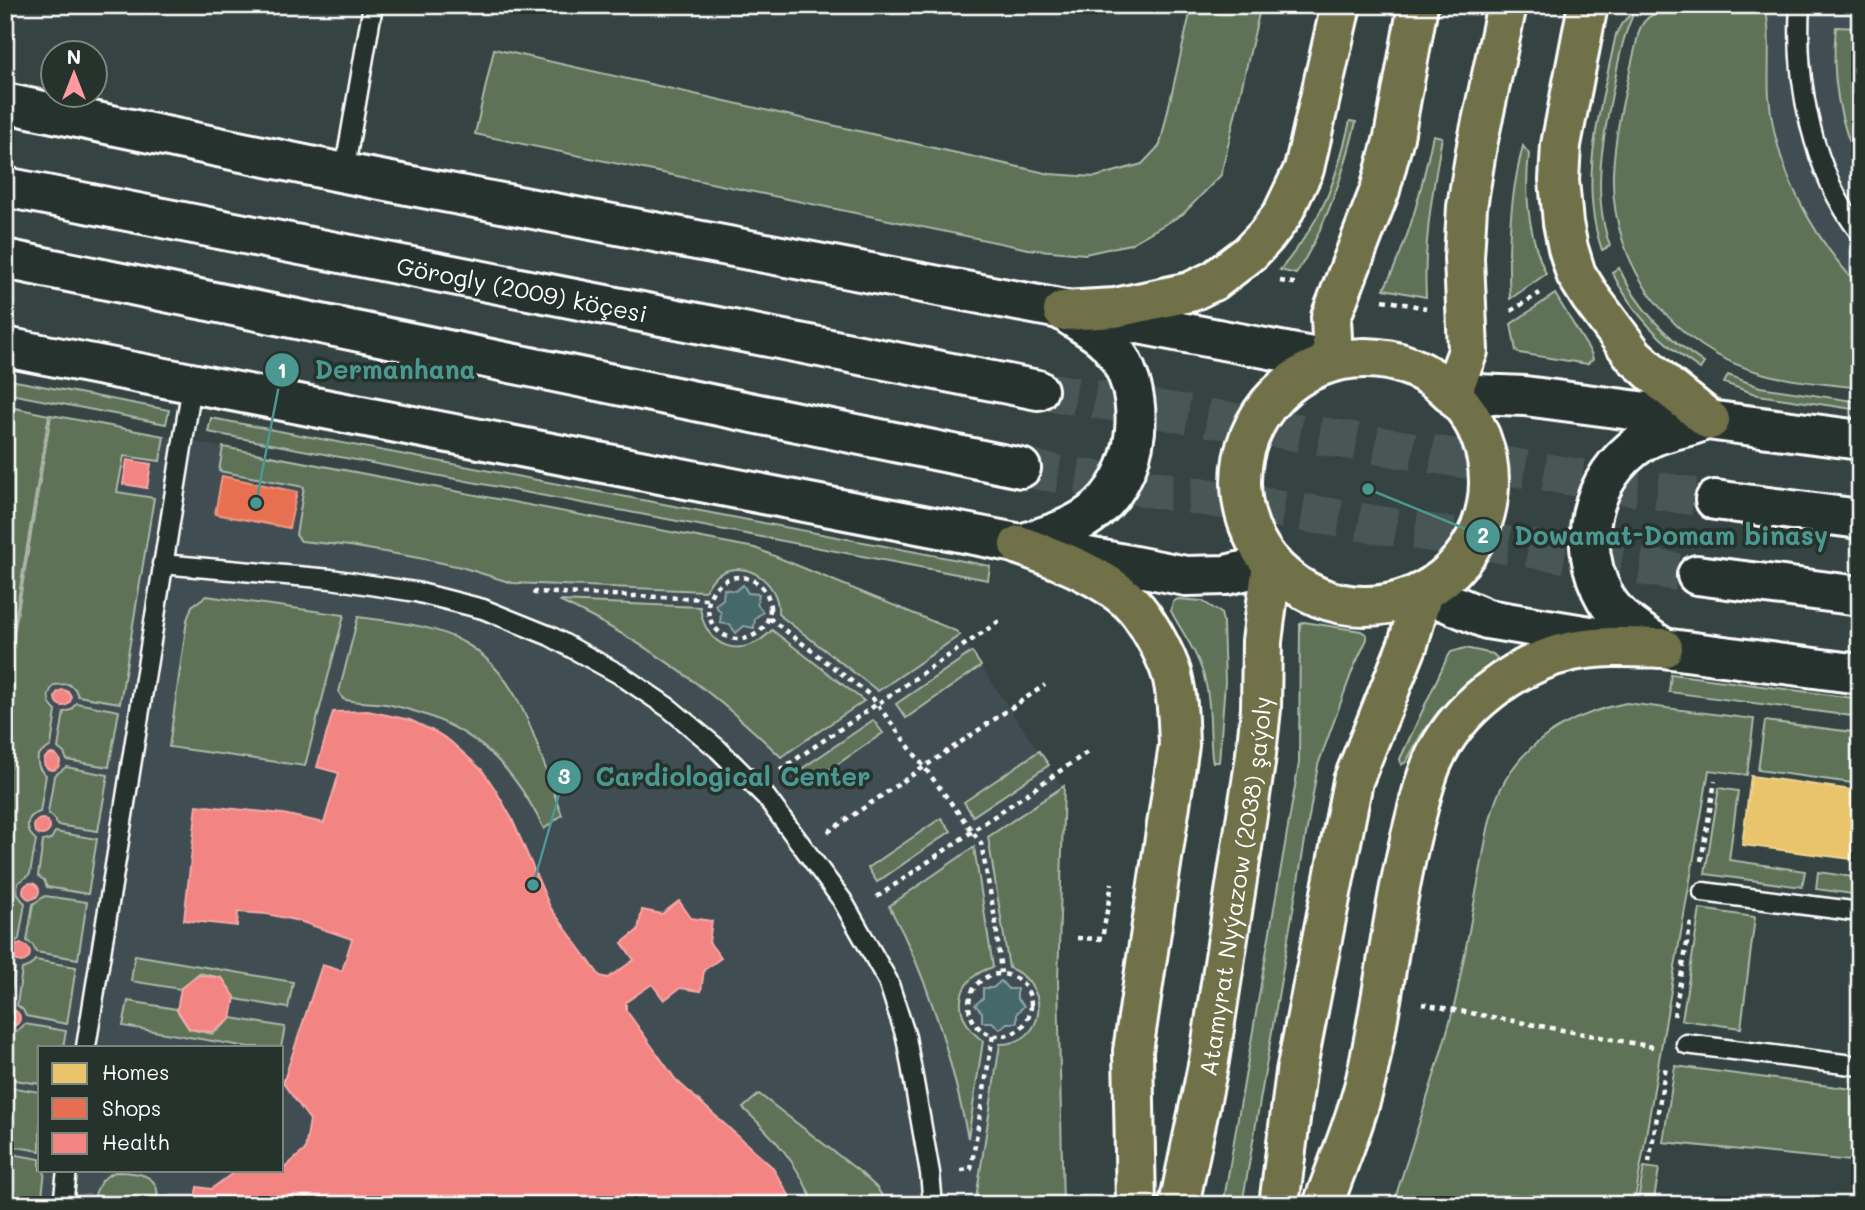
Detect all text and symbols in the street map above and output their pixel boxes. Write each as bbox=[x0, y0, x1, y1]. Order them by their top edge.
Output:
north arrow bbox=[38, 38, 108, 108]
text: N bbox=[67, 44, 81, 69]
street label: Görogly (2009) köçesi bbox=[394, 249, 650, 328]
callout: Dermanhana bbox=[265, 347, 489, 394]
text: Dermanhana bbox=[314, 352, 476, 386]
text: 1 bbox=[277, 356, 287, 383]
callout: Dowamat-Domam binasy bbox=[1465, 512, 1842, 559]
text: Dowamat-Domam binasy bbox=[1514, 518, 1828, 552]
text: 2 bbox=[1477, 521, 1489, 548]
street label: Atamyrat Nyýazow (2038) şaýoly bbox=[1191, 696, 1277, 1079]
callout: Cardiological Center bbox=[546, 753, 884, 800]
text: Cardiological Center bbox=[595, 759, 871, 793]
text: 3 bbox=[558, 762, 570, 789]
legend bbox=[38, 1046, 284, 1172]
text: Homes bbox=[102, 1058, 169, 1085]
text: Shops bbox=[102, 1094, 161, 1121]
text: Health bbox=[102, 1128, 169, 1155]

